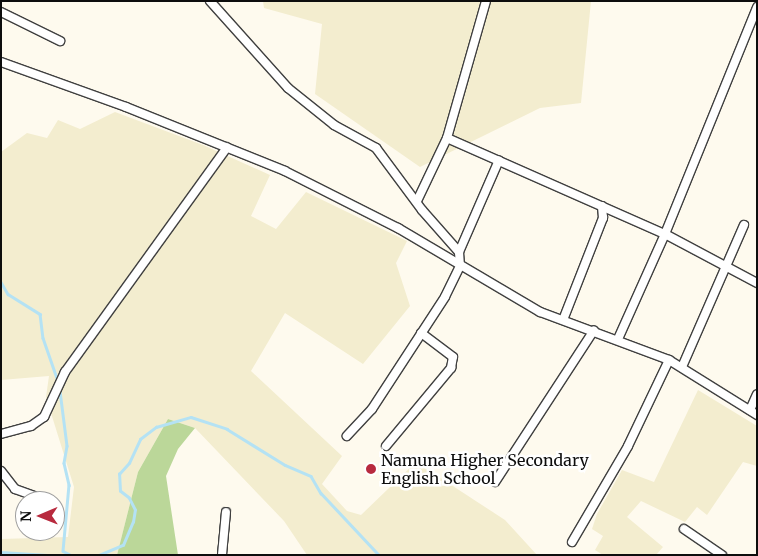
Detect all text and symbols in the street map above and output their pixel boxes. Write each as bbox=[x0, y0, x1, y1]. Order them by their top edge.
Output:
place label: Namuna Higher Secondary English School bbox=[381, 450, 589, 488]
marker: Namuna Higher Secondary English School bbox=[365, 463, 377, 475]
north arrow bbox=[15, 491, 65, 541]
text: N bbox=[17, 511, 35, 522]

